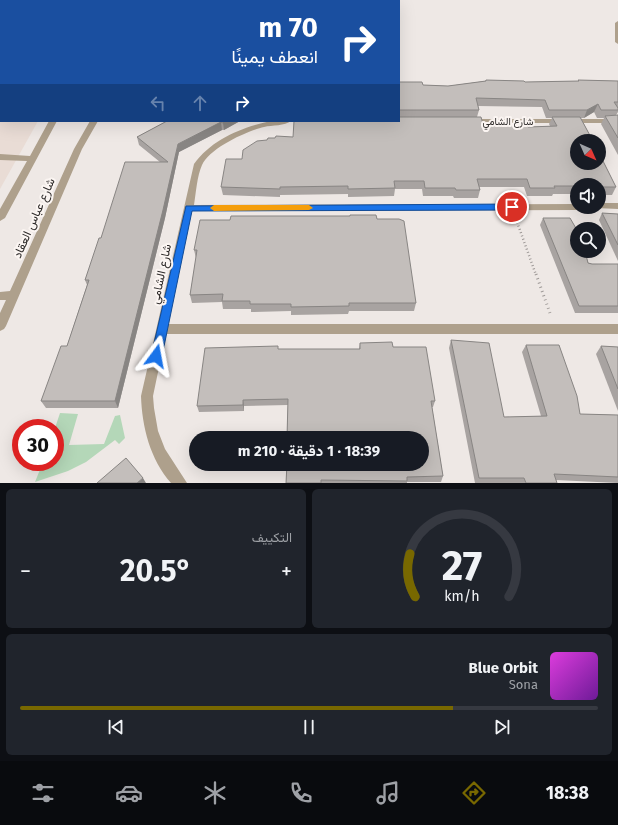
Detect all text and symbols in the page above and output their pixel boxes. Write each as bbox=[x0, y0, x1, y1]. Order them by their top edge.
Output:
text: 70 m bbox=[259, 11, 318, 44]
icon: right bbox=[332, 16, 384, 68]
text: انعطف يمينًا bbox=[232, 46, 318, 68]
icon: left bbox=[147, 92, 169, 114]
icon: ahead bbox=[189, 92, 211, 114]
icon: right bbox=[231, 92, 253, 114]
street label: شارع الشامي bbox=[482, 116, 534, 130]
north arrow bbox=[570, 134, 606, 170]
map controls bbox=[570, 134, 606, 258]
street label: شارع عباس العقاد bbox=[10, 176, 60, 261]
button: sound bbox=[570, 178, 606, 214]
pin bbox=[495, 190, 529, 224]
icon: arrive bbox=[501, 196, 523, 218]
button: search bbox=[570, 222, 606, 258]
street label: شارع الشامي bbox=[148, 243, 177, 306]
position arrow bbox=[135, 335, 177, 377]
speed limit sign: 30 bbox=[12, 419, 64, 471]
text: 18:39 · 1 دقيقة · 210 m bbox=[238, 442, 380, 460]
text: التكييف bbox=[252, 530, 292, 545]
text: 27 bbox=[442, 540, 482, 590]
text: 20.5° bbox=[120, 553, 192, 589]
text: − bbox=[20, 558, 31, 585]
text: + bbox=[281, 558, 292, 585]
text: km/h bbox=[444, 587, 480, 604]
text: Blue Orbit bbox=[469, 659, 538, 677]
text: Sona bbox=[509, 677, 538, 692]
icon: previous bbox=[105, 716, 127, 738]
icon: pause bbox=[298, 716, 320, 738]
icon: next bbox=[491, 716, 513, 738]
icon: filters bbox=[29, 779, 57, 807]
icon: car bbox=[115, 779, 143, 807]
icon: climate bbox=[201, 779, 229, 807]
icon: phone bbox=[287, 779, 315, 807]
icon: music bbox=[374, 779, 402, 807]
icon: directions bbox=[460, 779, 488, 807]
text: 18:38 bbox=[546, 782, 589, 804]

